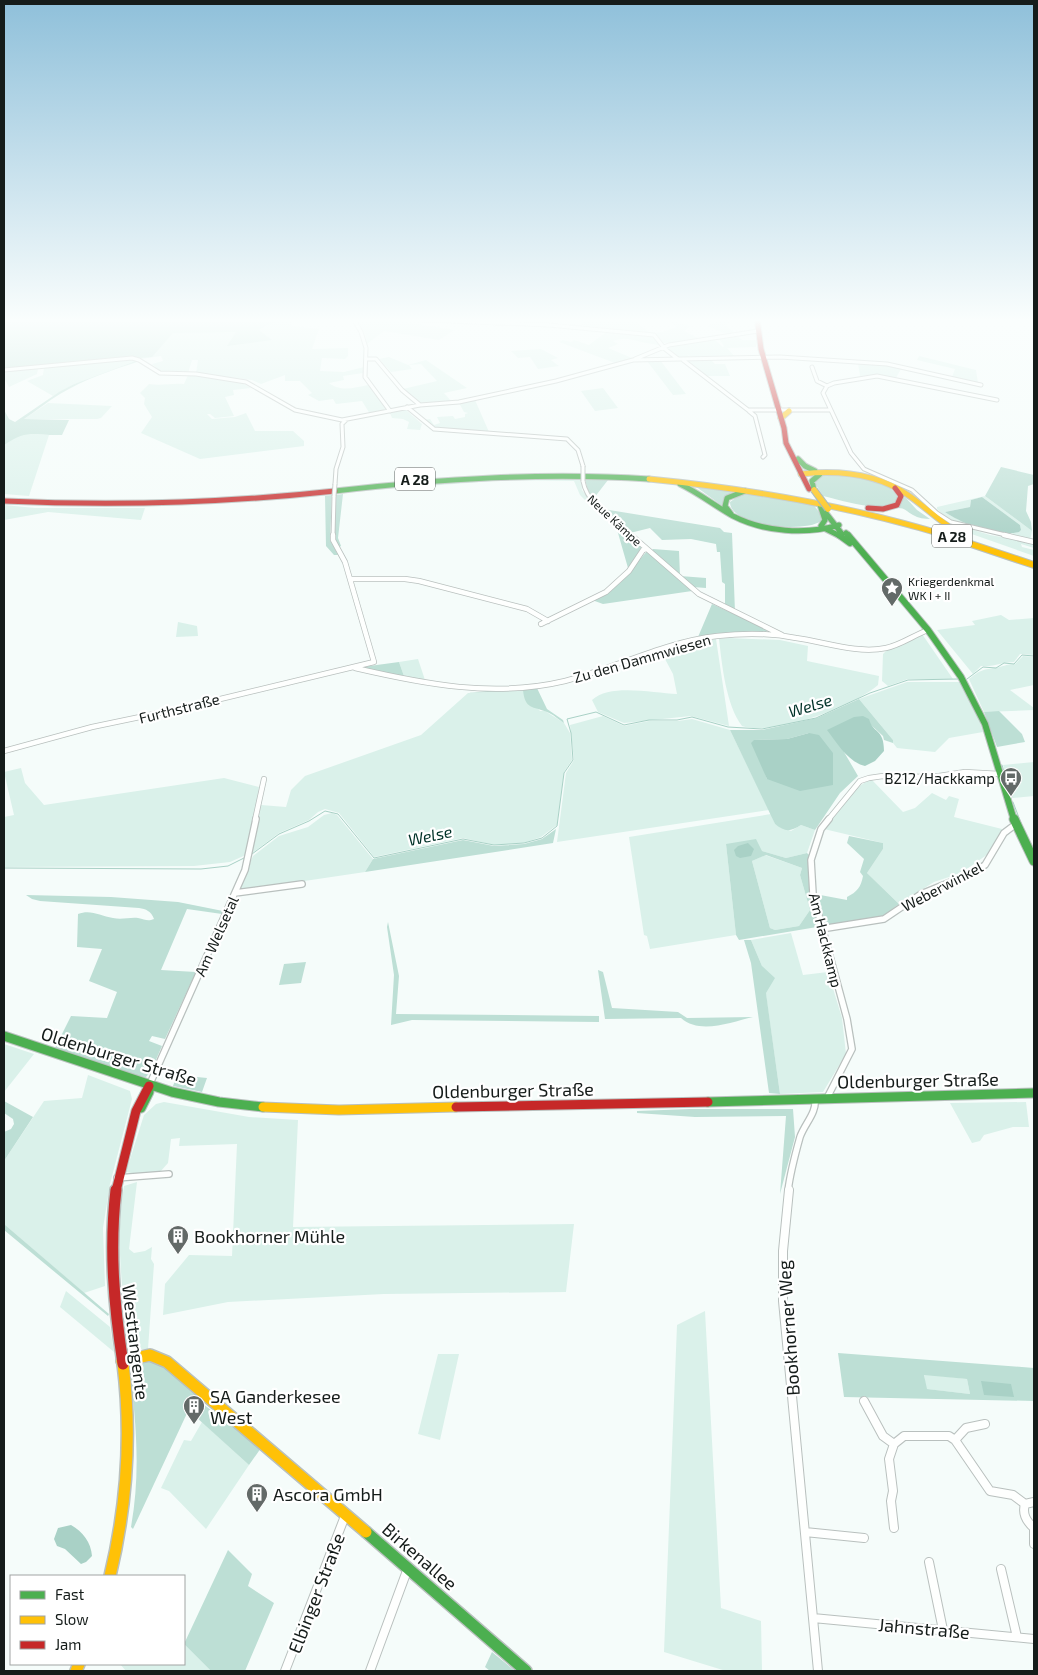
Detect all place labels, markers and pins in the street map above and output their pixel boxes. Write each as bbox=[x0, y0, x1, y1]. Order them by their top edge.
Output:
place label: Kriegerdenkmal WK I + II bbox=[908, 574, 995, 602]
place icon: Kriegerdenkmal WK I + II bbox=[880, 576, 904, 607]
bus stop icon: B212/Hackkamp bbox=[999, 766, 1023, 797]
place label: B212/Hackkamp bbox=[884, 769, 995, 787]
building icon: Bookhorner Mühle bbox=[166, 1224, 190, 1255]
place label: Bookhorner Mühle bbox=[194, 1225, 345, 1247]
place label: SA Ganderkesee West bbox=[210, 1385, 341, 1428]
building icon: SA Ganderkesee West bbox=[182, 1394, 206, 1425]
building icon: Ascora GmbH bbox=[245, 1482, 269, 1513]
place label: Ascora GmbH bbox=[273, 1483, 383, 1505]

